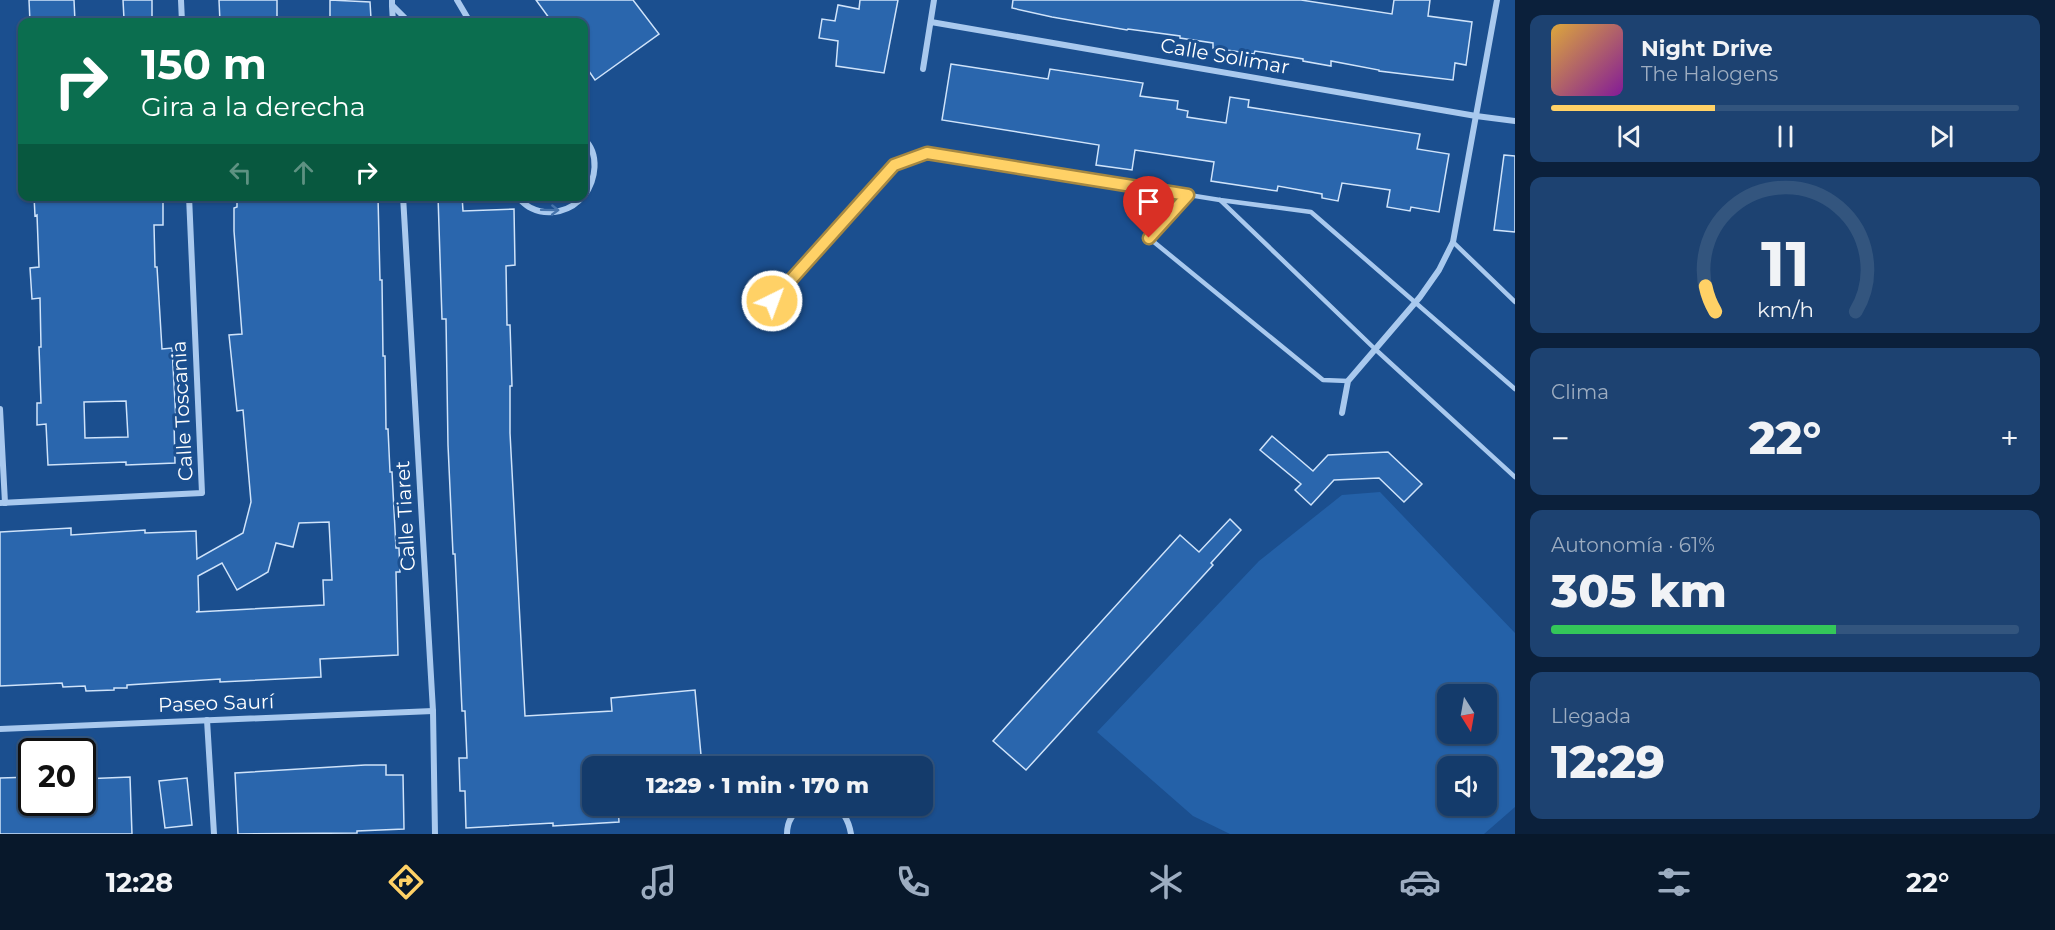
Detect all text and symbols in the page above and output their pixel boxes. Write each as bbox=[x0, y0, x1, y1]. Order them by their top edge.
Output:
street label: Calle Solimar bbox=[1159, 33, 1291, 79]
text: Night Drive bbox=[1641, 35, 1773, 62]
text: 150 m bbox=[141, 38, 267, 90]
icon: right bbox=[42, 42, 120, 120]
text: The Halogens bbox=[1641, 62, 1778, 86]
text: Gira a la derecha bbox=[141, 90, 366, 123]
icon: previous bbox=[1613, 120, 1646, 153]
icon: pause bbox=[1769, 120, 1802, 153]
icon: next bbox=[1925, 120, 1958, 153]
icon: left bbox=[224, 156, 257, 189]
icon: ahead bbox=[287, 156, 320, 189]
icon: right bbox=[350, 156, 383, 189]
pin bbox=[1123, 176, 1174, 238]
icon: arrive bbox=[1132, 185, 1165, 218]
one-way arrow bbox=[540, 205, 559, 216]
text: 11 bbox=[1761, 226, 1809, 302]
position arrow bbox=[740, 269, 804, 333]
text: km/h bbox=[1756, 296, 1814, 322]
street label: Calle Toscania bbox=[166, 340, 198, 482]
text: Clima bbox=[1551, 380, 1609, 404]
text: 22° bbox=[1749, 410, 1821, 465]
text: − bbox=[1551, 418, 1570, 458]
text: + bbox=[2000, 418, 2019, 458]
street label: Calle Tiaret bbox=[390, 460, 420, 572]
text: Autonomía · 61% bbox=[1551, 533, 1715, 557]
text: 305 km bbox=[1551, 563, 1727, 618]
north arrow bbox=[1437, 684, 1497, 744]
map controls bbox=[1437, 684, 1497, 816]
street label: Paseo Saurí bbox=[157, 689, 276, 717]
text: Llegada bbox=[1551, 704, 1631, 728]
text: 12:29 bbox=[1551, 734, 1665, 789]
speed limit sign: 20 bbox=[18, 738, 96, 816]
button: sound bbox=[1437, 756, 1497, 816]
text: 12:29 · 1 min · 170 m bbox=[646, 772, 869, 799]
icon: directions bbox=[385, 861, 427, 903]
icon: music bbox=[638, 861, 680, 903]
icon: phone bbox=[892, 861, 934, 903]
icon: climate bbox=[1145, 861, 1187, 903]
icon: car bbox=[1399, 861, 1441, 903]
icon: filters bbox=[1653, 861, 1695, 903]
text: 12:28 bbox=[106, 866, 173, 899]
text: 22° bbox=[1906, 866, 1949, 899]

